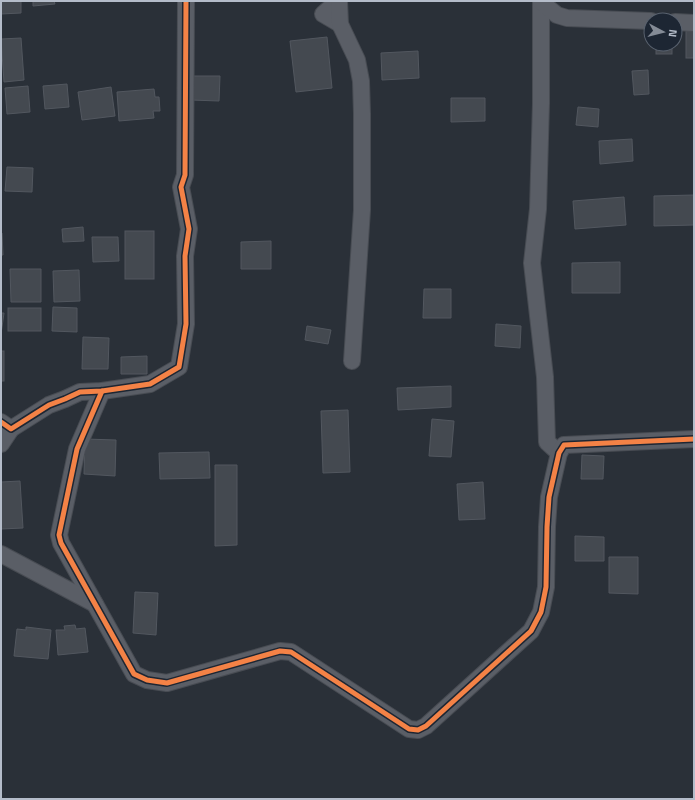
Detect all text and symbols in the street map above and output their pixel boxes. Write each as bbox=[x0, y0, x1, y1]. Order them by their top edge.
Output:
north arrow bbox=[643, 12, 683, 52]
text: N bbox=[665, 28, 681, 38]

